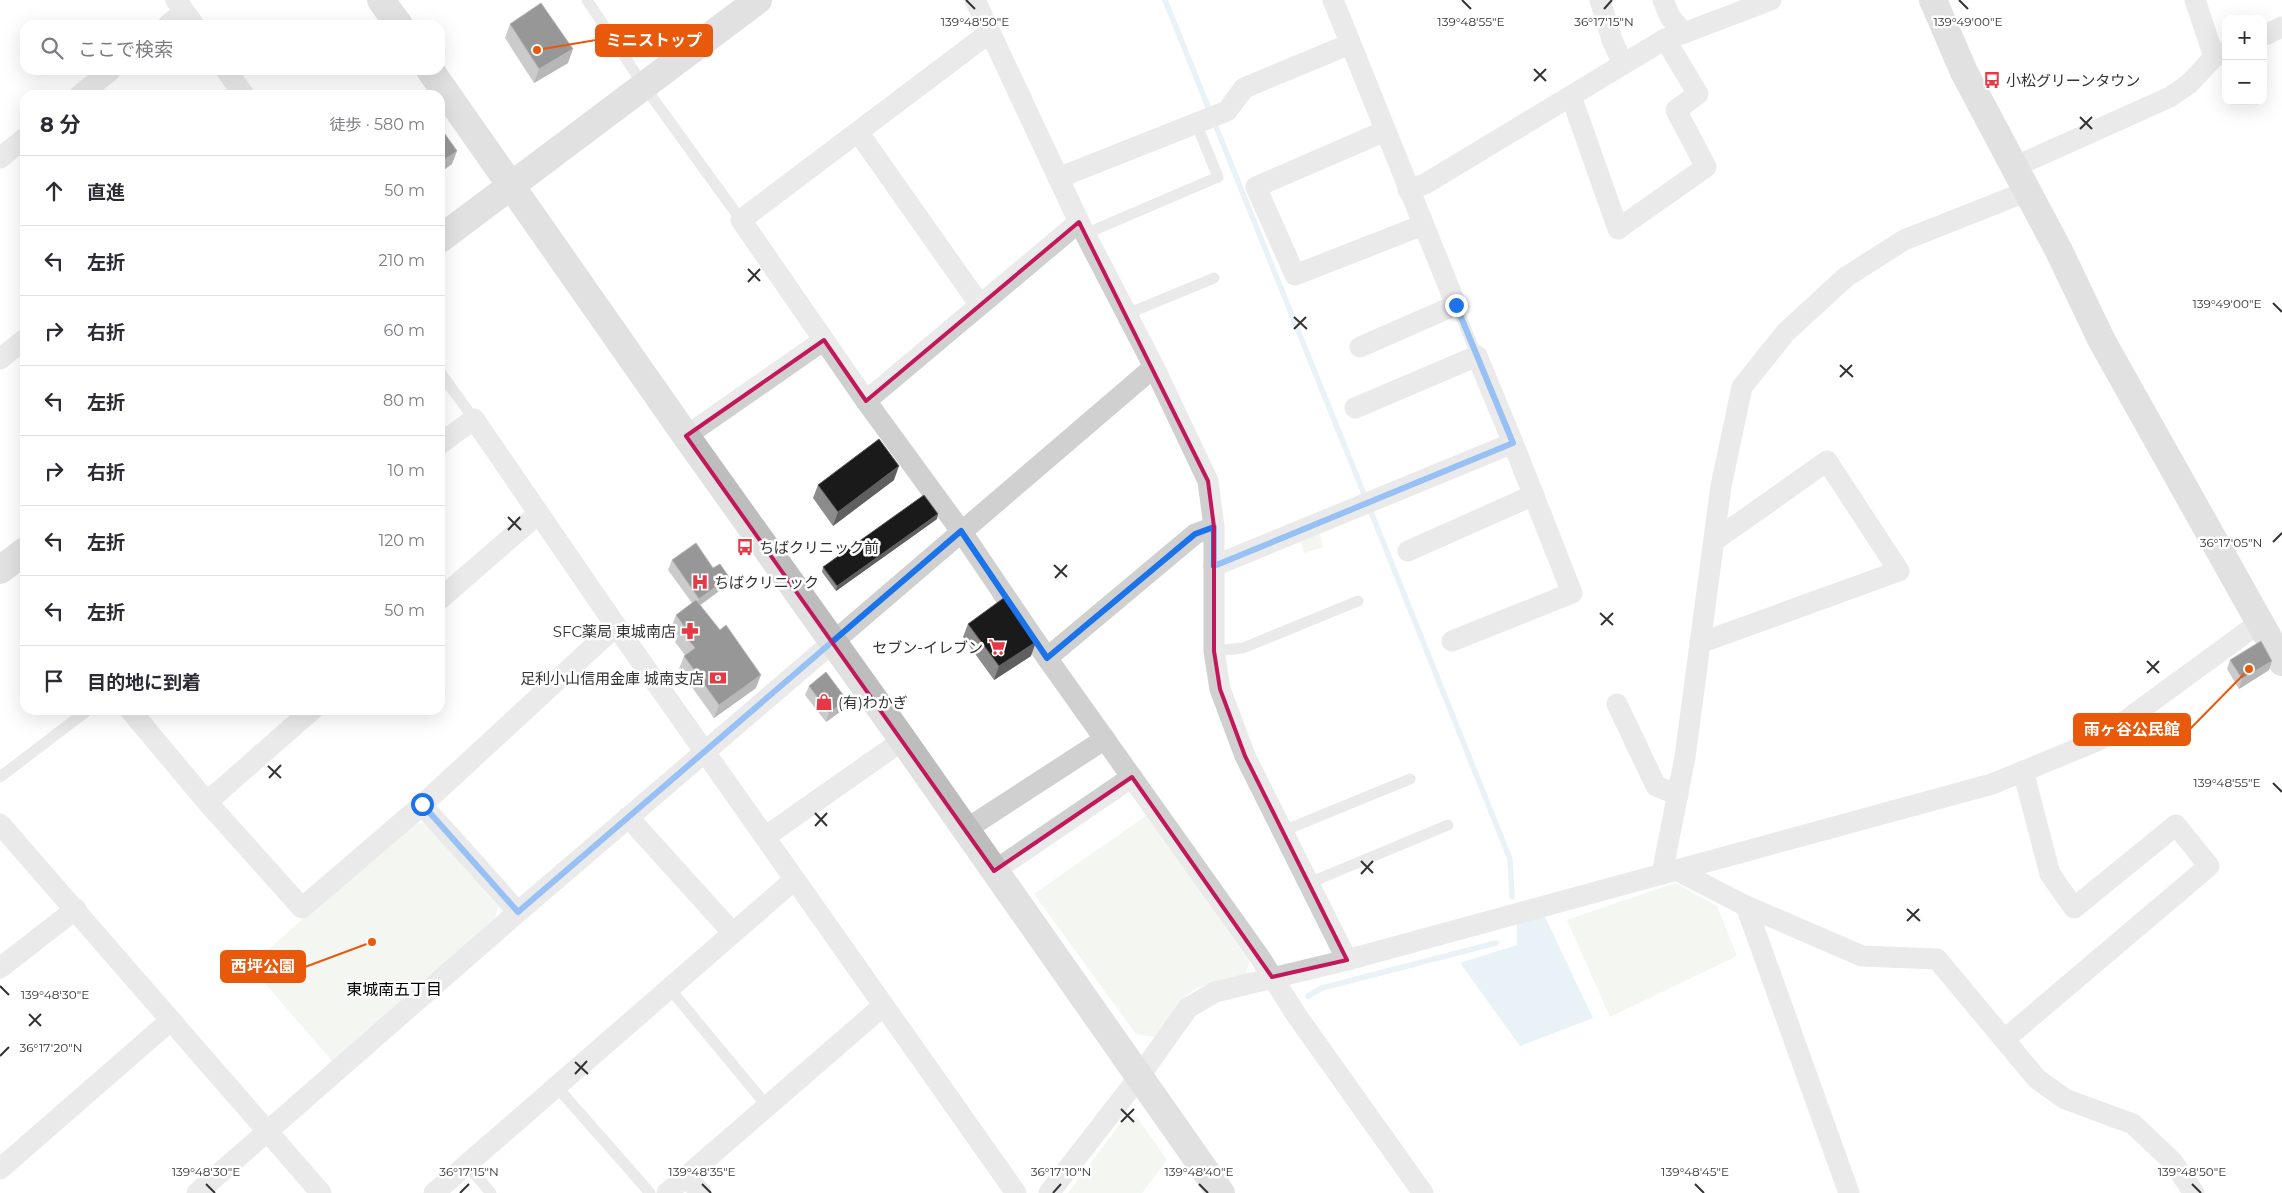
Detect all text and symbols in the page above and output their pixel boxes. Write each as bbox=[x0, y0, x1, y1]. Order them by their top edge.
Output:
text: 139°48'50"E bbox=[941, 14, 1009, 29]
text: 139°48'55"E bbox=[1437, 14, 1505, 29]
text: 36°17'15"N bbox=[1574, 14, 1634, 29]
text: 139°49'00"E bbox=[1933, 14, 2003, 29]
map controls bbox=[2222, 15, 2267, 105]
button: + bbox=[2222, 15, 2267, 60]
search box bbox=[20, 20, 445, 75]
callout: ミニストップ bbox=[596, 25, 712, 56]
text: ミニストップ bbox=[606, 31, 702, 50]
icon: search bbox=[38, 34, 66, 62]
text: ここで検索 bbox=[78, 38, 173, 61]
button: − bbox=[2222, 60, 2267, 105]
bus stop icon: 小松グリーンタウン bbox=[1982, 70, 2002, 90]
place label: 小松グリーンタウン bbox=[2006, 71, 2140, 90]
text: 8 分 bbox=[40, 112, 81, 137]
text: 徒歩 · 580 m bbox=[330, 115, 425, 134]
icon: ahead bbox=[40, 177, 68, 205]
text: 直進 bbox=[87, 181, 125, 204]
text: 50 m bbox=[384, 181, 425, 200]
icon: left bbox=[40, 247, 68, 275]
text: 左折 bbox=[87, 251, 125, 274]
text: 210 m bbox=[378, 251, 425, 270]
route end bbox=[1445, 294, 1468, 317]
text: 139°49'00"E bbox=[2192, 296, 2262, 311]
icon: right bbox=[40, 317, 68, 345]
text: 右折 bbox=[87, 321, 125, 344]
text: 60 m bbox=[383, 321, 425, 340]
icon: left bbox=[40, 387, 68, 415]
text: 左折 bbox=[87, 391, 125, 414]
text: 80 m bbox=[383, 391, 425, 410]
icon: right bbox=[40, 457, 68, 485]
text: 右折 bbox=[87, 461, 125, 484]
text: 10 m bbox=[387, 461, 425, 480]
icon: left bbox=[40, 527, 68, 555]
text: 左折 bbox=[87, 531, 125, 554]
text: 120 m bbox=[378, 531, 425, 550]
text: 36°17'05"N bbox=[2200, 535, 2262, 550]
bus stop icon: ちばクリニック前 bbox=[735, 537, 755, 557]
place label: ちばクリニック前 bbox=[759, 538, 879, 557]
hospital icon: ちばクリニック bbox=[690, 572, 710, 592]
place label: ちばクリニック bbox=[714, 573, 819, 592]
icon: left bbox=[40, 597, 68, 625]
text: 左折 bbox=[87, 601, 125, 624]
text: 50 m bbox=[384, 601, 425, 620]
pharmacy icon: SFC薬局 東城南店 bbox=[680, 621, 700, 641]
place label: SFC薬局 東城南店 bbox=[553, 622, 676, 641]
supermarket icon: セブン-イレブン bbox=[987, 637, 1007, 657]
place label: セブン-イレブン bbox=[872, 638, 983, 657]
icon: arrive bbox=[40, 667, 68, 695]
bank icon: 足利小山信用金庫 城南支店 bbox=[708, 668, 728, 688]
place label: 足利小山信用金庫 城南支店 bbox=[520, 669, 704, 688]
text: 目的地に到着 bbox=[87, 671, 201, 694]
shop icon: (有)わかぎ bbox=[814, 692, 834, 712]
place label: (有)わかぎ bbox=[838, 693, 908, 712]
callout: 雨ヶ谷公民館 bbox=[2074, 714, 2190, 745]
text: 雨ヶ谷公民館 bbox=[2084, 720, 2180, 739]
text: 139°48'55"E bbox=[2193, 775, 2261, 790]
route start bbox=[411, 793, 434, 816]
callout: 西坪公園 bbox=[221, 951, 305, 982]
text: 西坪公園 bbox=[231, 957, 295, 976]
district label: 東城南五丁目 bbox=[346, 980, 442, 999]
text: 139°48'30"E bbox=[21, 987, 89, 1002]
text: 36°17'20"N bbox=[20, 1040, 82, 1055]
text: 139°48'30"E bbox=[172, 1164, 240, 1179]
text: 36°17'15"N bbox=[439, 1164, 499, 1179]
text: 139°48'35"E bbox=[668, 1164, 736, 1179]
text: 36°17'10"N bbox=[1031, 1164, 1091, 1179]
text: 139°48'40"E bbox=[1164, 1164, 1234, 1179]
text: 139°48'45"E bbox=[1661, 1164, 1729, 1179]
text: 139°48'50"E bbox=[2158, 1164, 2226, 1179]

